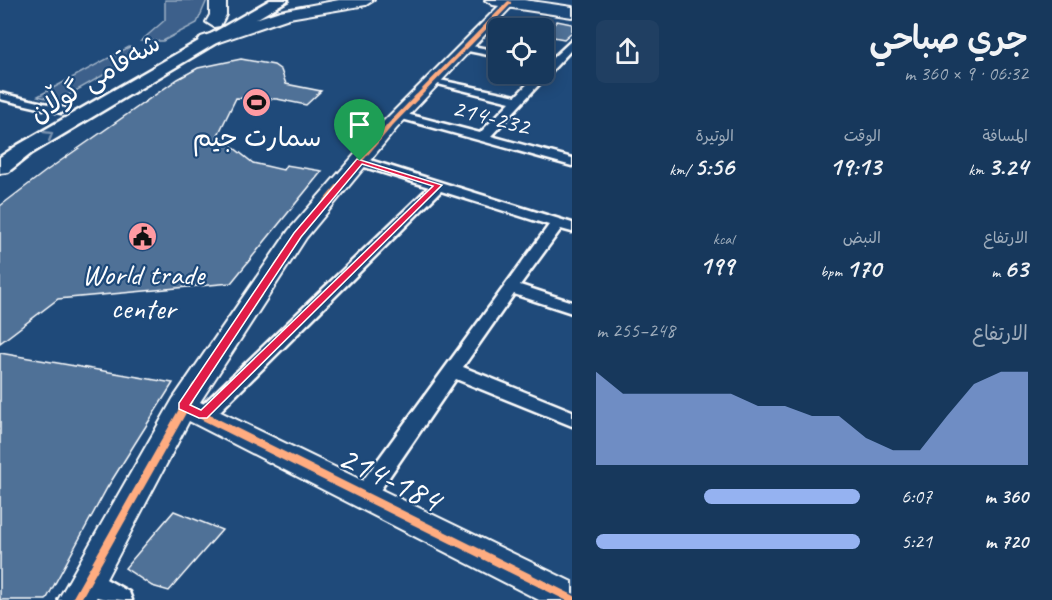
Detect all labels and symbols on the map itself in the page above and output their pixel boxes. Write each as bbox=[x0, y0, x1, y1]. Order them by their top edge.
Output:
street label: شەقامی گوڵان bbox=[22, 24, 166, 130]
sports icon: سمارت جیم bbox=[241, 87, 273, 119]
street label: 214-232 bbox=[449, 91, 535, 144]
pin bbox=[334, 99, 385, 161]
place label: سمارت جیم bbox=[192, 121, 322, 157]
one-way arrow bbox=[43, 131, 53, 142]
public building icon: World trade center bbox=[127, 221, 159, 253]
place label: World trade center bbox=[82, 255, 206, 327]
street label: 214-184 bbox=[331, 433, 452, 524]

